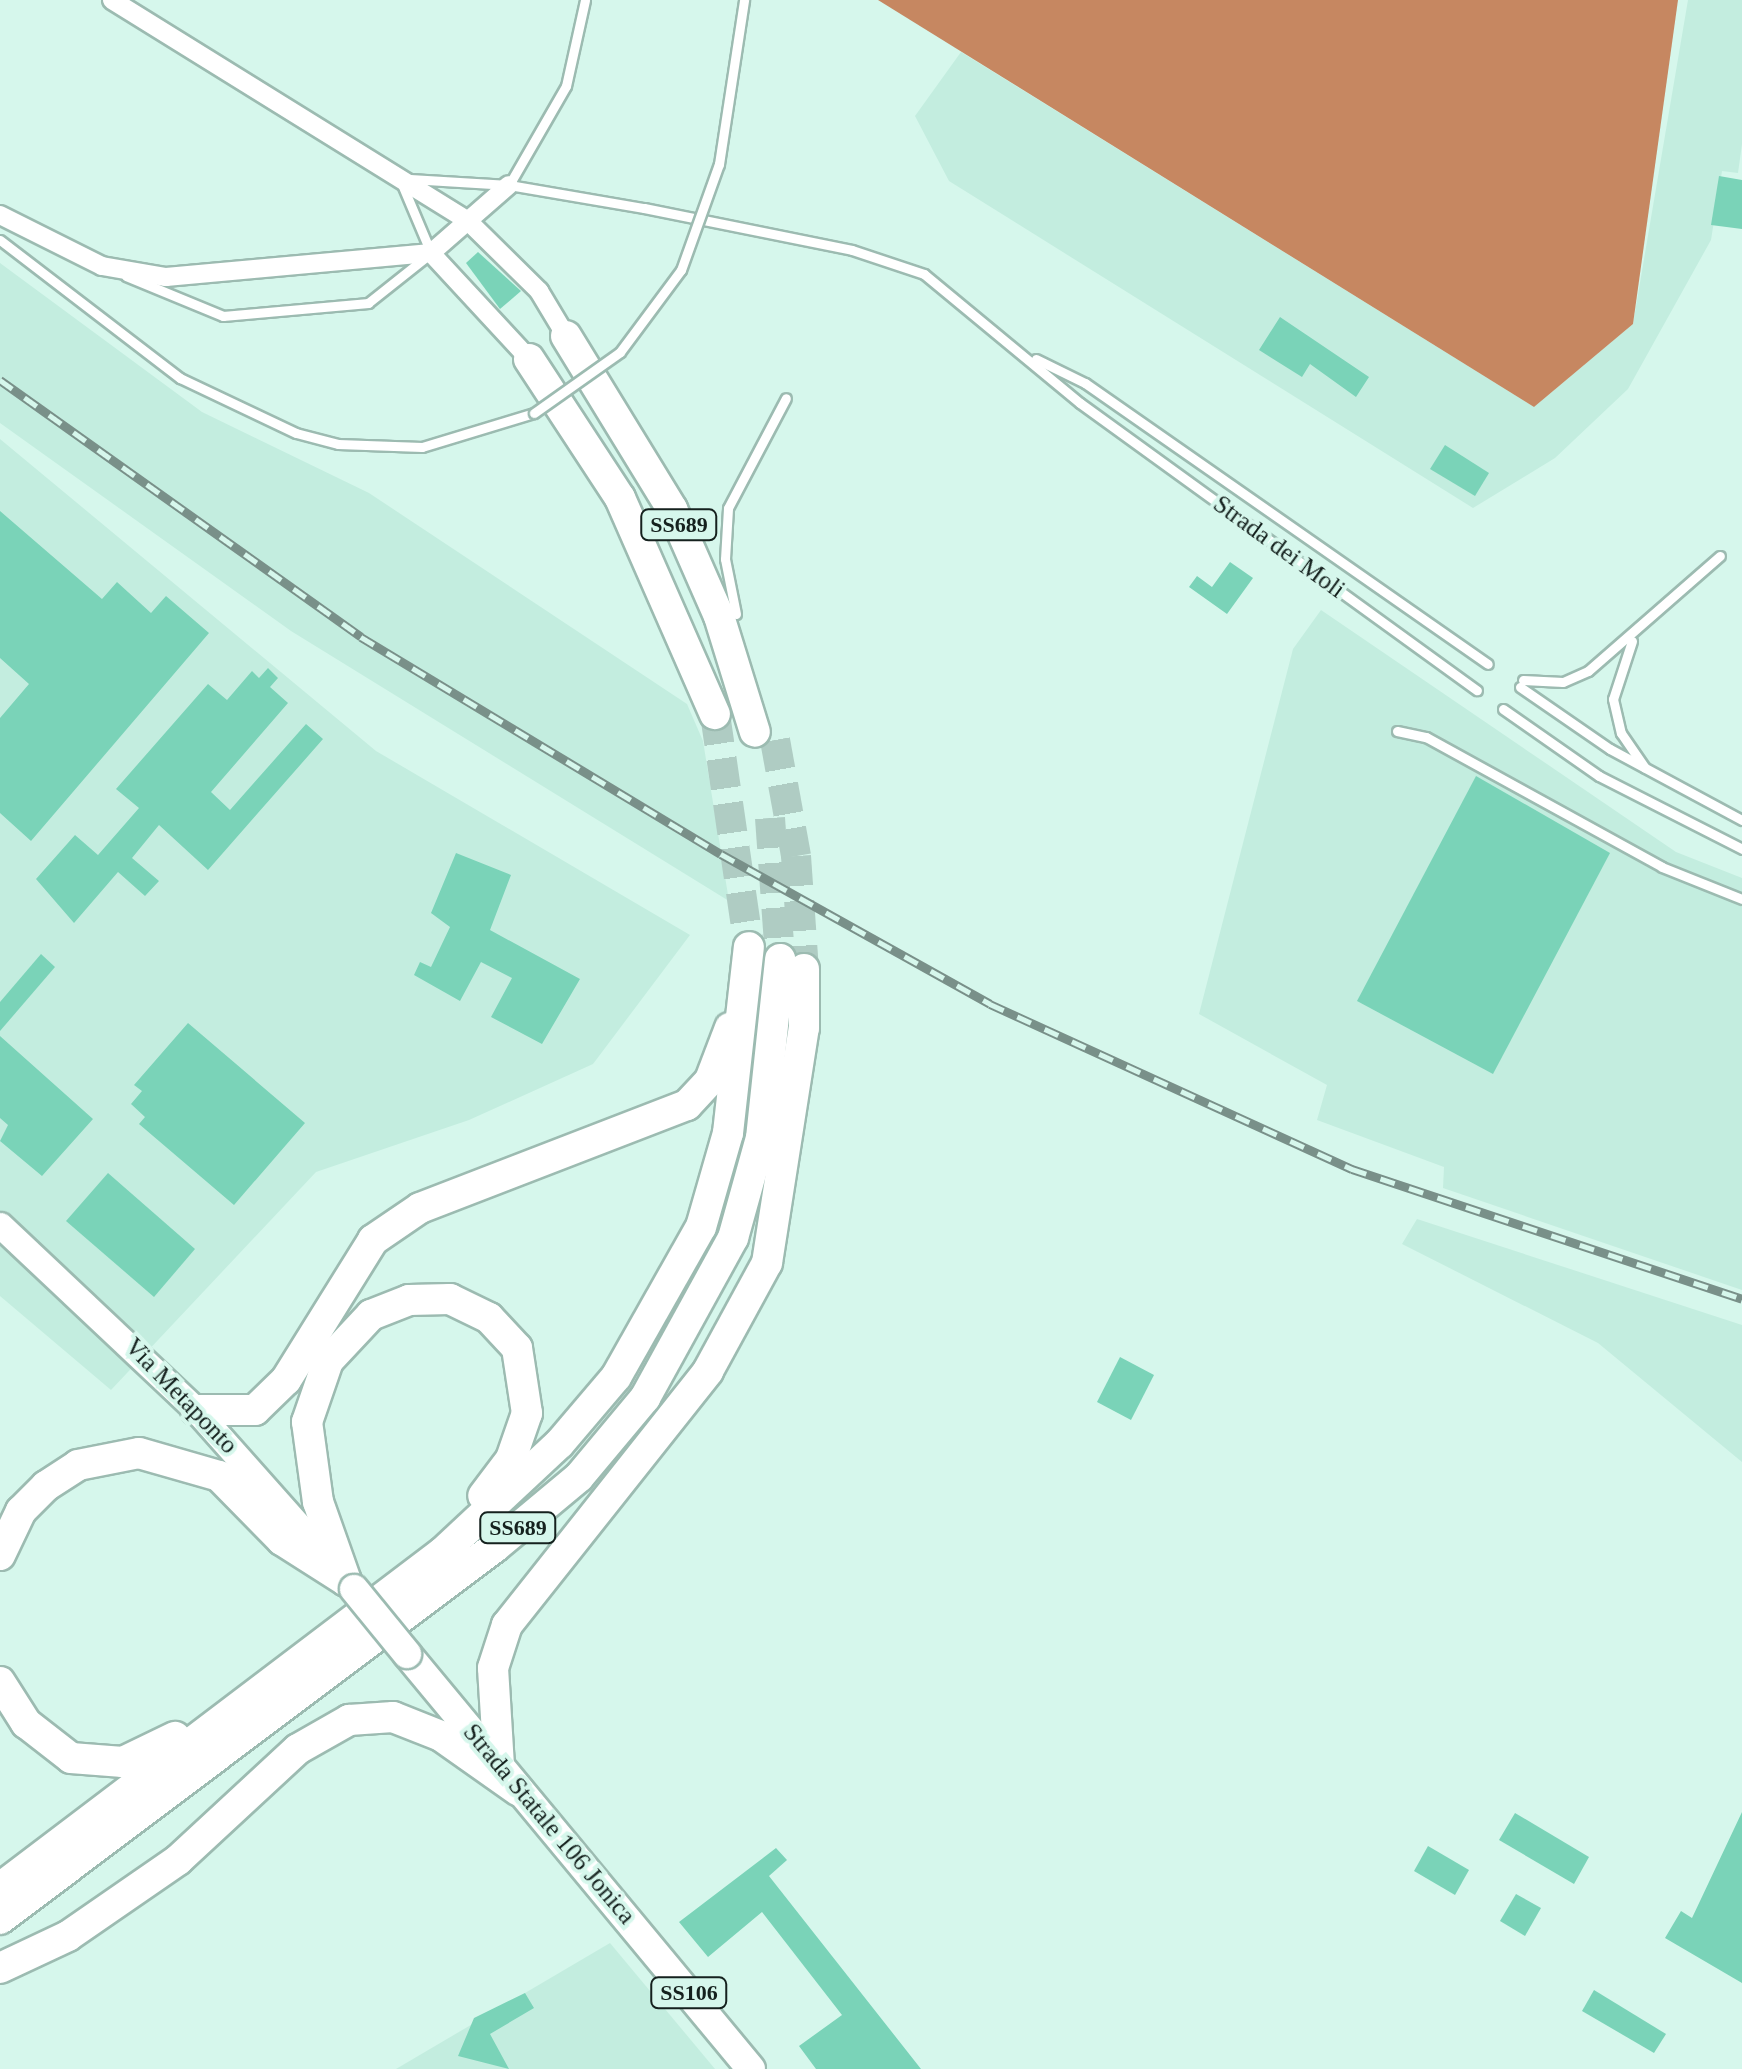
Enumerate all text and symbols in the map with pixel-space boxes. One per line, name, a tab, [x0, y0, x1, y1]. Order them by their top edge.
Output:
street label: Strada dei Moli	[1207, 489, 1351, 605]
road number: SS689	[639, 508, 719, 542]
street label: Via Metaponto	[118, 1332, 244, 1460]
road number: SS689	[478, 1511, 558, 1545]
street label: Strada Statale 106 Jonica	[457, 1718, 641, 1930]
road number: SS106	[649, 1976, 729, 2010]

